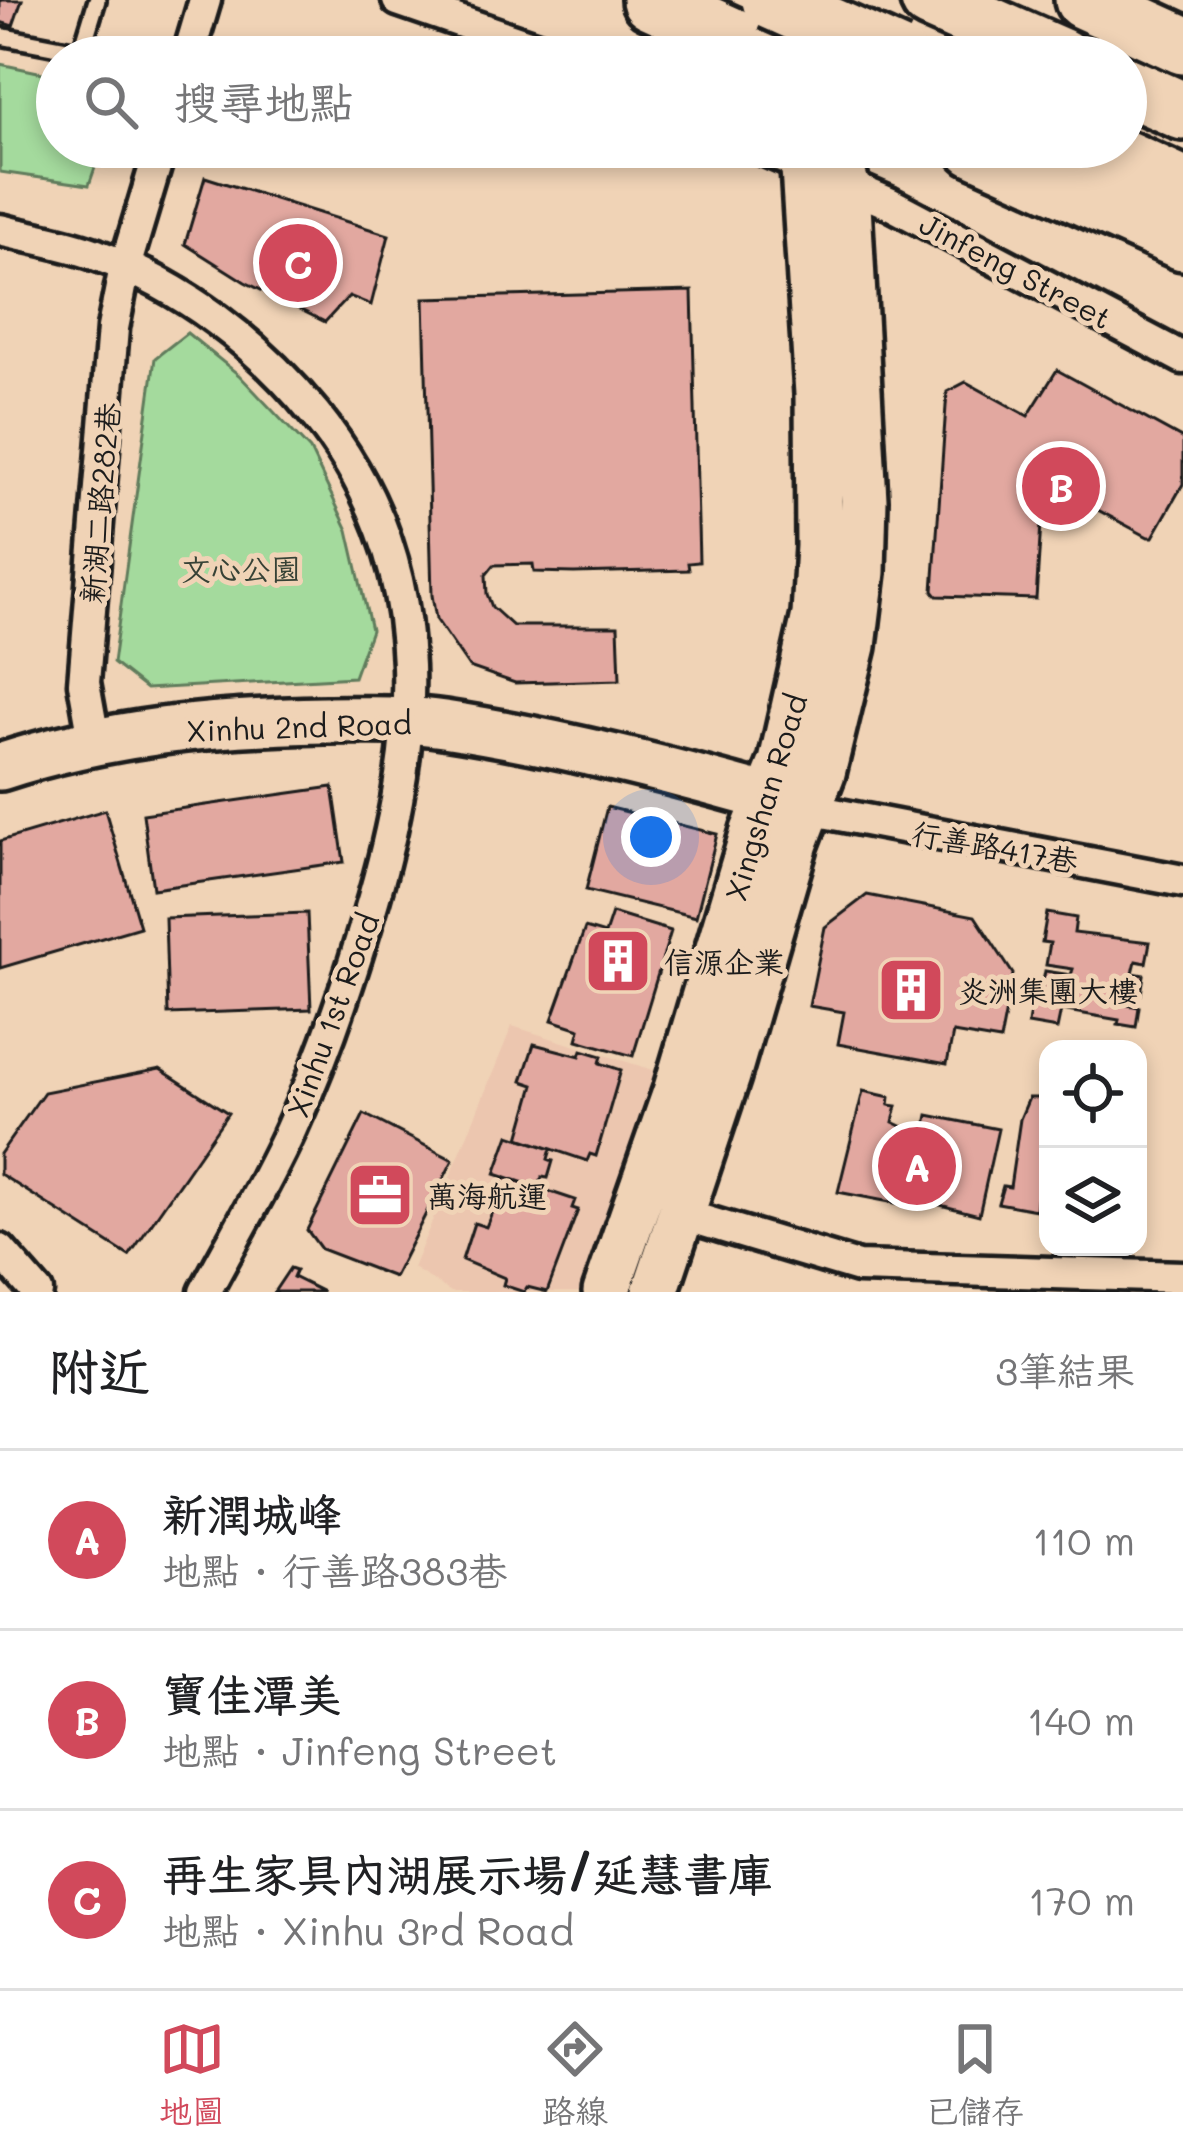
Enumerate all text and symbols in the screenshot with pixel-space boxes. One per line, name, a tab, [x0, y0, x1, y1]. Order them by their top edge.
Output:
search box	[36, 36, 1147, 168]
icon: search	[78, 69, 144, 135]
text: 搜尋地點	[174, 72, 354, 130]
street label: Jinfeng Street	[913, 203, 1119, 337]
pin: C	[259, 218, 337, 308]
street label: 新湖二路282巷	[70, 401, 128, 605]
pin: B	[1022, 441, 1100, 531]
park label: 文心公園	[181, 548, 301, 588]
street label: Xingshan Road	[715, 689, 815, 905]
street label: Xinhu 2nd Road	[186, 702, 412, 750]
your location	[621, 807, 681, 867]
street label: 行善路417巷	[909, 812, 1081, 880]
street label: Xinhu 1st Road	[277, 908, 387, 1122]
building icon: 信源企業	[583, 926, 653, 996]
place label: 信源企業	[664, 941, 784, 981]
building icon: 炎洲集團大樓	[876, 955, 946, 1025]
place label: 炎洲集團大樓	[958, 970, 1138, 1010]
map controls	[1039, 1040, 1147, 1256]
button: locate	[1039, 1040, 1147, 1148]
pin: A	[878, 1121, 956, 1211]
button: layers	[1039, 1148, 1147, 1256]
office icon: 萬海航運	[345, 1160, 415, 1230]
place label: 萬海航運	[427, 1175, 547, 1215]
text: 附近	[48, 1336, 150, 1403]
text: 3筆結果	[995, 1344, 1135, 1395]
text: 新潤城峰	[162, 1484, 342, 1542]
text: A	[73, 1514, 101, 1565]
text: 110 m	[1033, 1514, 1135, 1565]
text: 地點 · 行善路383巷	[162, 1544, 507, 1595]
text: 寶佳潭美	[162, 1664, 342, 1722]
text: B	[74, 1694, 100, 1745]
text: 140 m	[1027, 1694, 1135, 1745]
text: 地點 · Jinfeng Street	[162, 1724, 557, 1775]
text: 再生家具內湖展示場/延慧書庫	[162, 1844, 773, 1902]
text: C	[73, 1874, 101, 1925]
text: 170 m	[1028, 1874, 1135, 1925]
text: 地點 · Xinhu 3rd Road	[162, 1904, 574, 1955]
tab: 地圖	[159, 2016, 225, 2132]
tab: 路線	[542, 2016, 608, 2132]
tab: 已儲存	[925, 2016, 1024, 2132]

